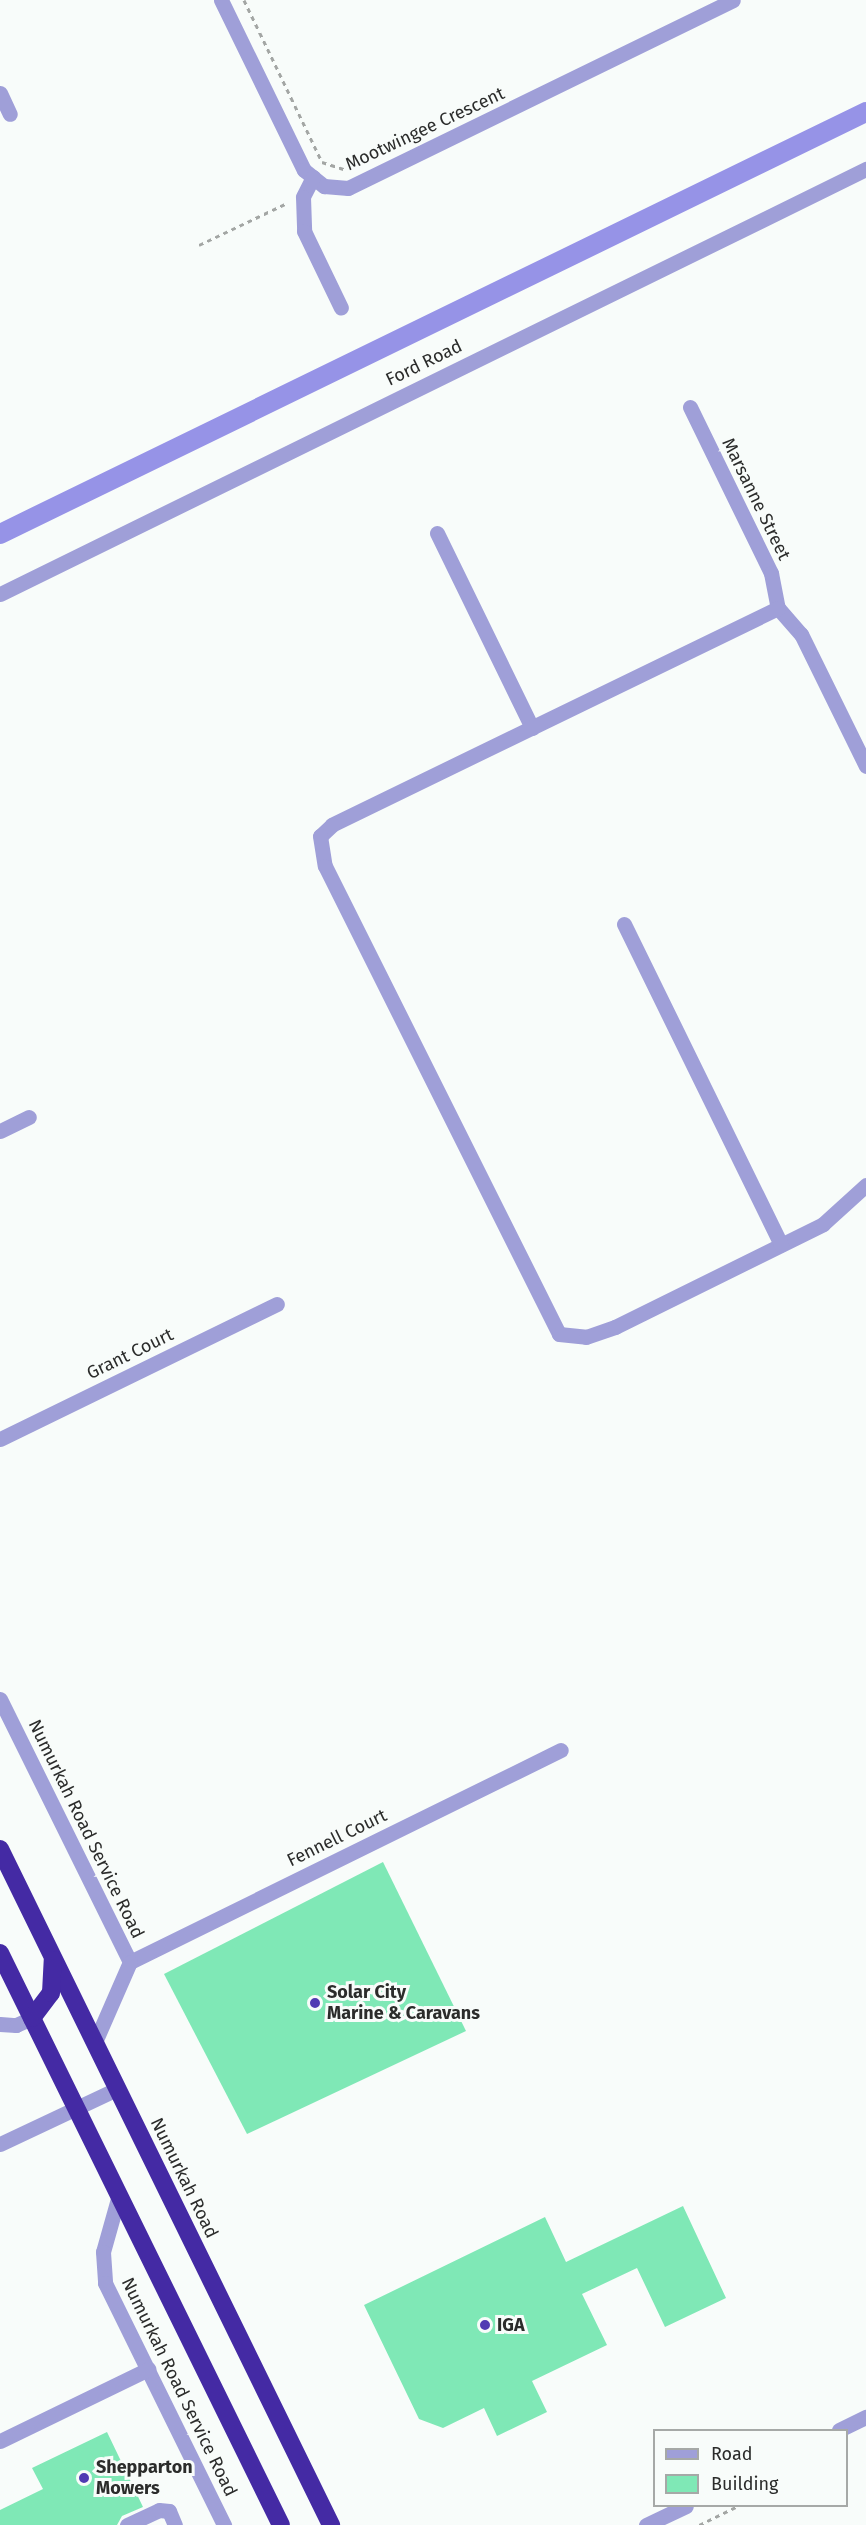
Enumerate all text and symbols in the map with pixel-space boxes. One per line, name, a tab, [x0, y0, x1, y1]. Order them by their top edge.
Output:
street label: Mootwingee Crescent	[342, 83, 508, 175]
street label: Ford Road	[382, 335, 466, 391]
street label: Marsanne Street	[717, 434, 795, 564]
street label: Grant Court	[83, 1324, 177, 1384]
street label: Numurkah Road Service Road	[24, 1716, 148, 1942]
street label: Fennell Court	[284, 1805, 390, 1871]
place label: Solar City Marine & Caravans	[327, 1982, 480, 2024]
marker: Solar City Marine & Caravans	[308, 1996, 322, 2010]
street label: Numurkah Road	[146, 2114, 222, 2242]
street label: Numurkah Road Service Road	[117, 2274, 241, 2500]
place label: IGA	[497, 2314, 525, 2336]
marker: IGA	[478, 2318, 492, 2332]
legend	[653, 2429, 848, 2507]
text: Road	[711, 2443, 753, 2465]
place label: Shepparton Mowers	[96, 2457, 193, 2500]
marker: Shepparton Mowers	[77, 2471, 91, 2485]
text: Building	[711, 2473, 778, 2495]

